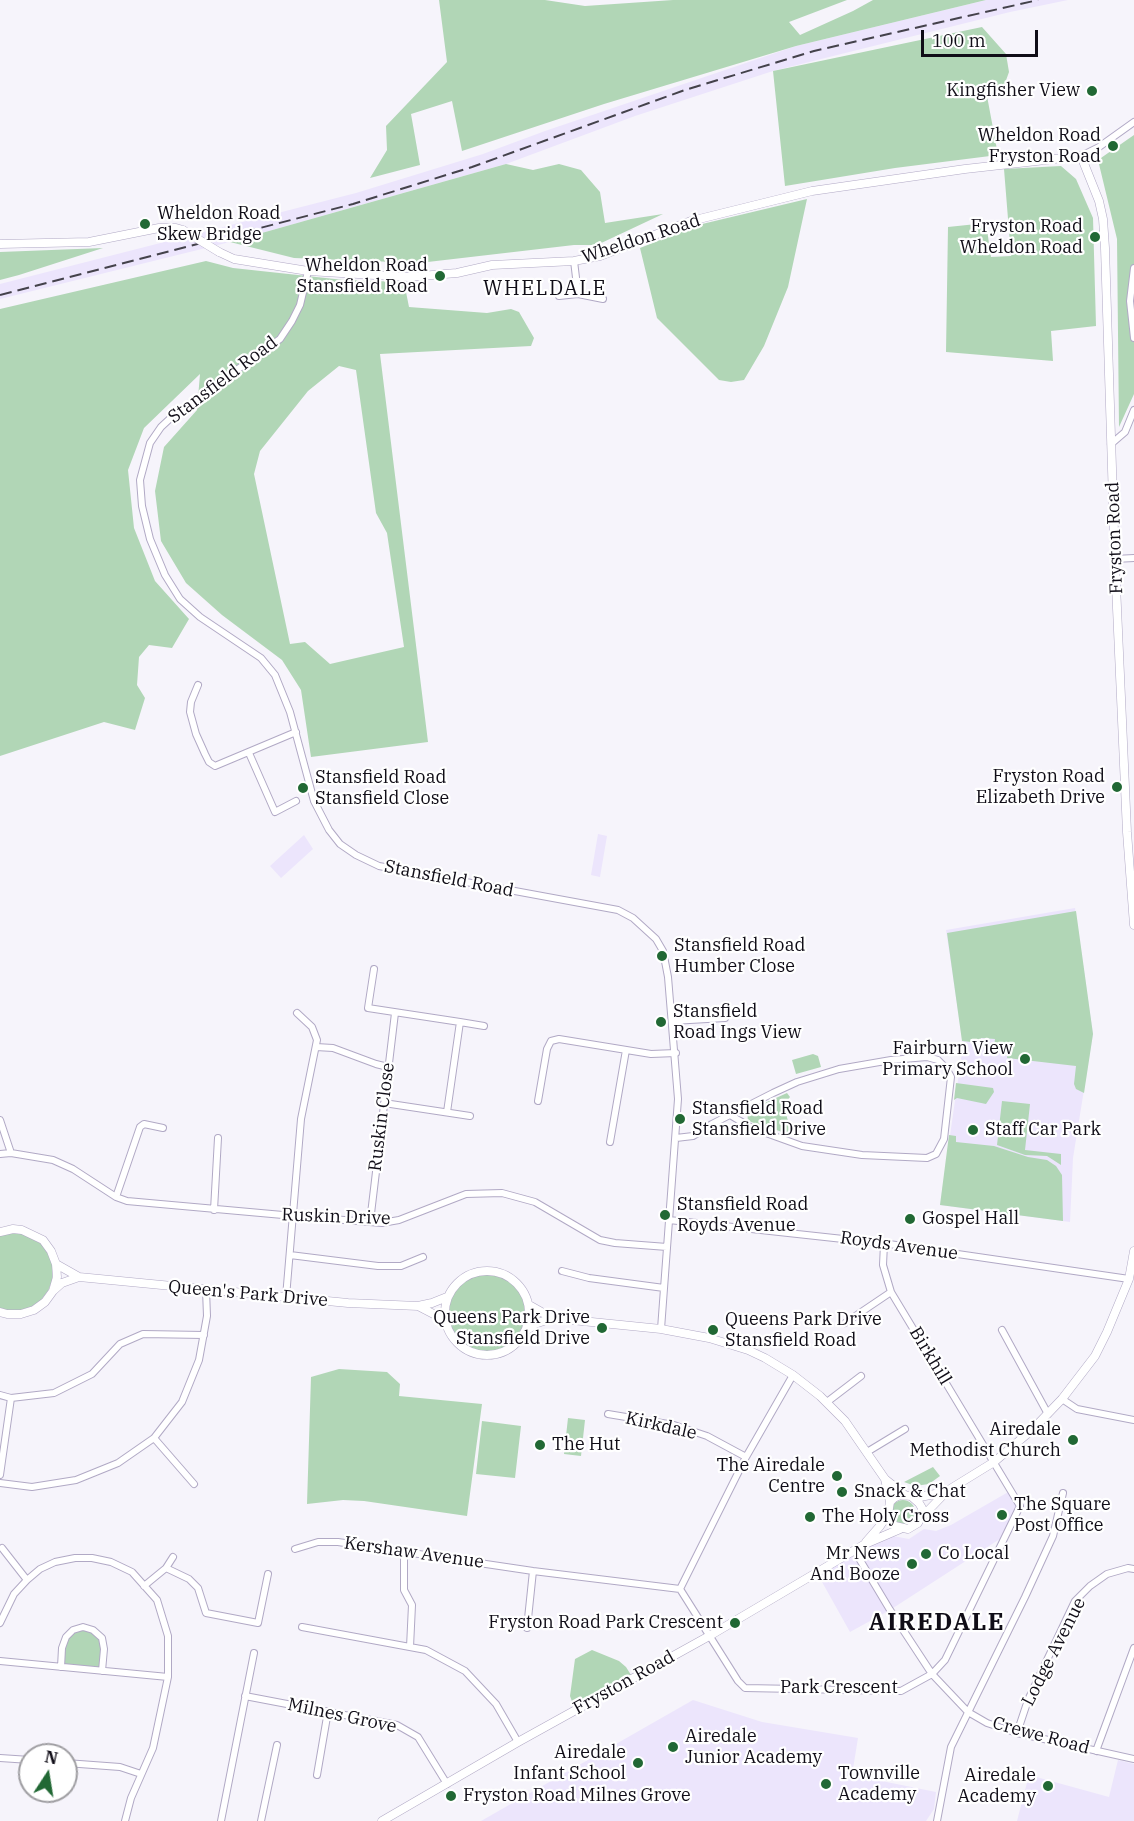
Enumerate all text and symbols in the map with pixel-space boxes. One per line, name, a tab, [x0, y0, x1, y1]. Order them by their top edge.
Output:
scale bar	[924, 18, 1041, 56]
text: 100 m	[932, 29, 986, 52]
place label: Kingfisher View	[946, 80, 1080, 102]
marker: Kingfisher View	[1085, 84, 1099, 98]
place label: Wheldon Road Fryston Road	[978, 125, 1101, 168]
marker: Wheldon Road Fryston Road	[1106, 139, 1120, 153]
place label: Wheldon Road Skew Bridge	[157, 203, 280, 246]
street label: Wheldon Road	[579, 210, 703, 268]
place label: Fryston Road Wheldon Road	[960, 216, 1083, 258]
marker: Wheldon Road Skew Bridge	[138, 217, 152, 231]
marker: Fryston Road Wheldon Road	[1088, 230, 1102, 244]
place label: Wheldon Road Stansfield Road	[297, 255, 428, 298]
marker: Wheldon Road Stansfield Road	[433, 269, 447, 283]
district label: WHELDALE	[483, 277, 607, 301]
street label: Stansfield Road	[164, 332, 282, 428]
street label: Fryston Road	[1102, 481, 1128, 595]
place label: Fryston Road Elizabeth Drive	[976, 766, 1105, 808]
place label: Stansfield Road Stansfield Close	[315, 767, 449, 810]
marker: Fryston Road Elizabeth Drive	[1110, 780, 1124, 794]
marker: Stansfield Road Stansfield Close	[296, 781, 310, 795]
street label: Stansfield Road	[382, 856, 516, 902]
place label: Stansfield Road Humber Close	[674, 935, 805, 978]
marker: Stansfield Road Humber Close	[655, 949, 669, 963]
place label: Stansfield Road Ings View	[673, 1001, 801, 1044]
marker: Stansfield Road Ings View	[654, 1015, 668, 1029]
place label: Fairburn View Primary School	[882, 1038, 1013, 1080]
marker: Fairburn View Primary School	[1018, 1052, 1032, 1066]
street label: Ruskin Close	[365, 1061, 399, 1173]
place label: Stansfield Road Stansfield Drive	[692, 1098, 826, 1140]
marker: Stansfield Road Stansfield Drive	[673, 1112, 687, 1126]
place label: Staff Car Park	[985, 1119, 1101, 1141]
marker: Staff Car Park	[966, 1123, 980, 1137]
place label: Stansfield Road Royds Avenue	[677, 1194, 808, 1236]
street label: Ruskin Drive	[281, 1204, 391, 1230]
marker: Stansfield Road Royds Avenue	[658, 1208, 672, 1222]
place label: Gospel Hall	[922, 1208, 1019, 1230]
marker: Gospel Hall	[903, 1212, 917, 1226]
street label: Royds Avenue	[839, 1227, 959, 1265]
street label: Queen's Park Drive	[167, 1276, 329, 1312]
place label: Queens Park Drive Stansfield Drive	[433, 1307, 590, 1350]
place label: Queens Park Drive Stansfield Road	[725, 1309, 882, 1352]
marker: Queens Park Drive Stansfield Drive	[595, 1321, 609, 1335]
marker: Queens Park Drive Stansfield Road	[706, 1323, 720, 1337]
street label: Birkhill	[904, 1323, 956, 1389]
street label: Kirkdale	[623, 1407, 699, 1445]
place label: Airedale Methodist Church	[909, 1419, 1061, 1462]
marker: Airedale Methodist Church	[1066, 1433, 1080, 1447]
place label: The Hut	[552, 1434, 620, 1456]
marker: The Hut	[533, 1438, 547, 1452]
place label: The Airedale Centre	[717, 1455, 825, 1498]
marker: The Airedale Centre	[830, 1469, 844, 1483]
place label: Snack & Chat	[854, 1481, 966, 1503]
marker: Snack & Chat	[835, 1485, 849, 1499]
place label: The Square Post Office	[1014, 1494, 1111, 1537]
place label: The Holy Cross	[822, 1506, 949, 1528]
marker: The Square Post Office	[995, 1508, 1009, 1522]
marker: The Holy Cross	[803, 1510, 817, 1524]
street label: Kershaw Avenue	[343, 1532, 485, 1574]
place label: Mr News And Booze	[810, 1543, 900, 1586]
place label: Co Local	[938, 1543, 1009, 1565]
marker: Co Local	[919, 1547, 933, 1561]
marker: Mr News And Booze	[905, 1557, 919, 1571]
street label: Lodge Avenue	[1017, 1594, 1091, 1710]
district label: AIREDALE	[869, 1609, 1005, 1637]
place label: Fryston Road Park Crescent	[488, 1612, 723, 1634]
marker: Fryston Road Park Crescent	[728, 1616, 742, 1630]
street label: Fryston Road	[570, 1646, 678, 1720]
street label: Park Crescent	[780, 1677, 898, 1699]
street label: Milnes Grove	[286, 1694, 398, 1738]
street label: Crewe Road	[990, 1713, 1092, 1759]
place label: Airedale Junior Academy	[685, 1726, 822, 1768]
marker: Airedale Junior Academy	[666, 1740, 680, 1754]
place label: Airedale Infant School	[513, 1742, 626, 1784]
north arrow	[18, 1743, 78, 1803]
text: N	[43, 1746, 60, 1768]
marker: Airedale Infant School	[631, 1756, 645, 1770]
place label: Townville Academy	[838, 1763, 920, 1806]
place label: Airedale Academy	[958, 1765, 1036, 1808]
marker: Townville Academy	[819, 1777, 833, 1791]
marker: Airedale Academy	[1041, 1779, 1055, 1793]
place label: Fryston Road Milnes Grove	[463, 1785, 691, 1807]
marker: Fryston Road Milnes Grove	[444, 1789, 458, 1803]

